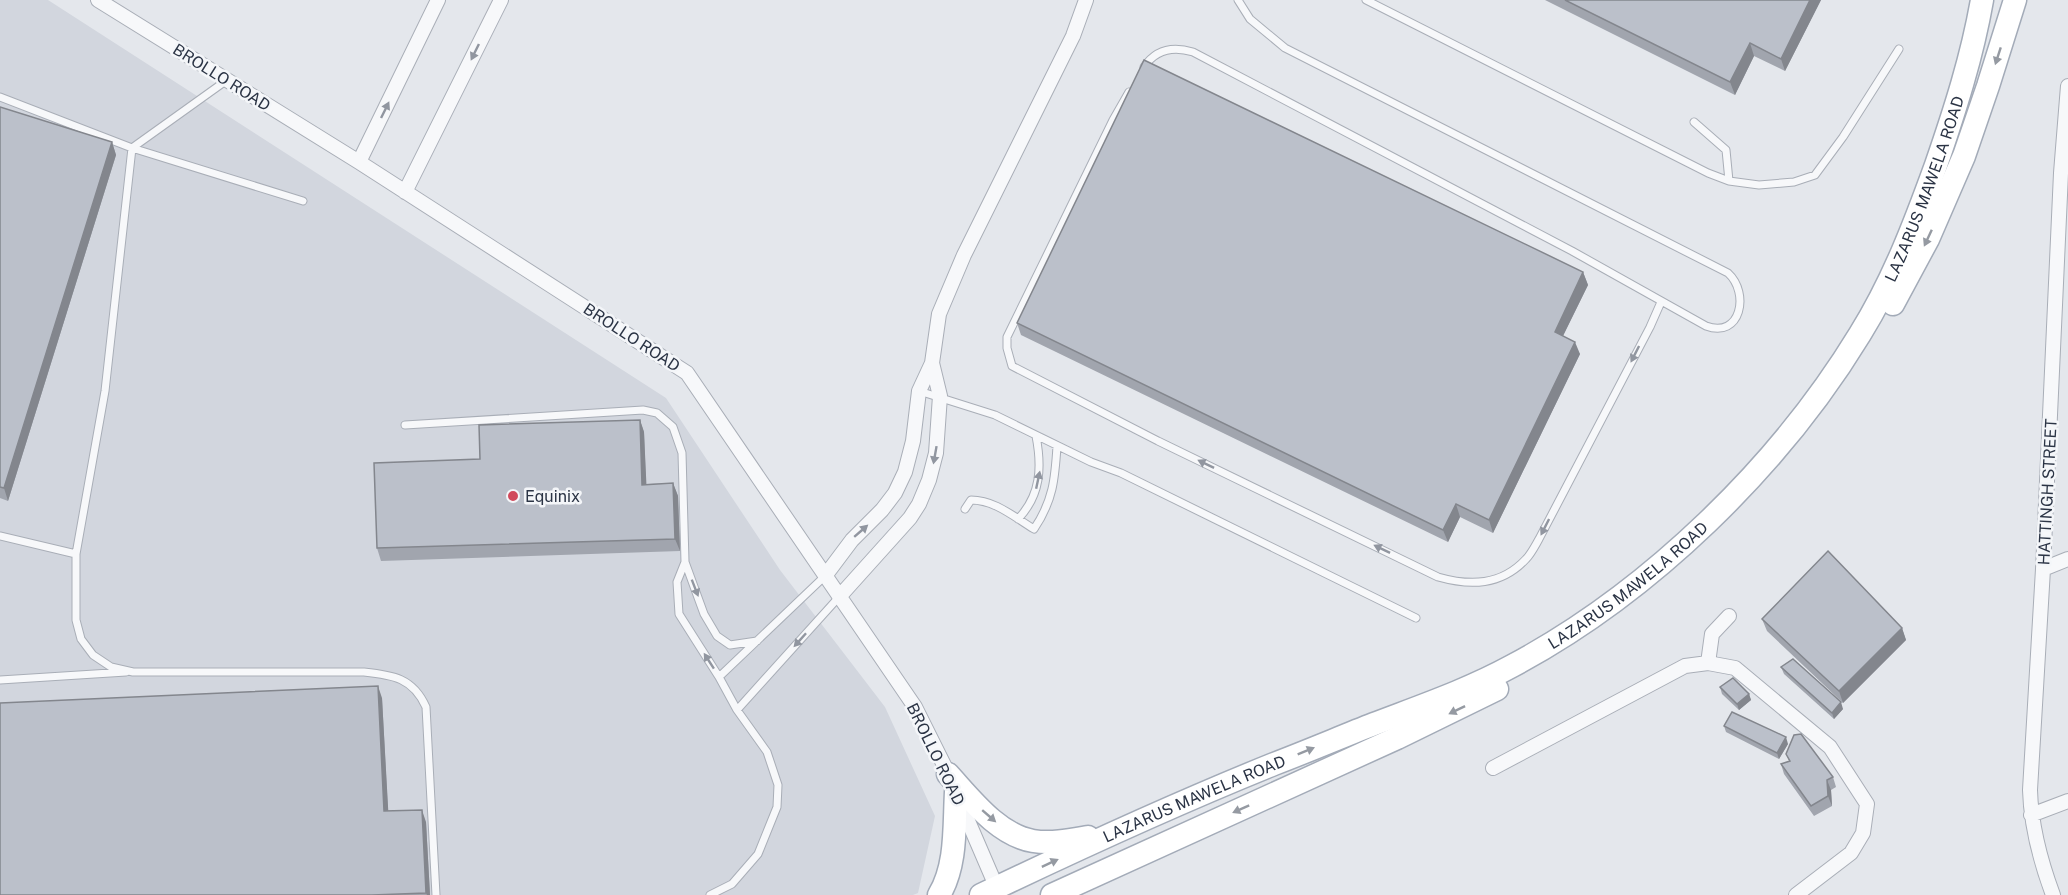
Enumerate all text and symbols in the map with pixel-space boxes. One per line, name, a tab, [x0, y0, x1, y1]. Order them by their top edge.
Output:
street label: BROLLO ROAD	[169, 40, 274, 115]
one-way arrow	[470, 44, 480, 61]
one-way arrow	[1993, 47, 2002, 65]
street label: LAZARUS MAWELA ROAD	[1881, 94, 1968, 285]
one-way arrow	[380, 101, 389, 118]
one-way arrow	[1924, 229, 1933, 246]
street label: BROLLO ROAD	[580, 299, 684, 376]
one-way arrow	[1630, 346, 1640, 363]
street label: HATTINGH STREET	[2034, 418, 2061, 566]
one-way arrow	[930, 445, 939, 464]
one-way arrow	[1198, 459, 1215, 469]
one-way arrow	[1034, 470, 1043, 489]
place label: Equinix	[525, 487, 580, 506]
marker: Equinix	[506, 489, 520, 503]
street label: LAZARUS MAWELA ROAD	[1545, 518, 1712, 653]
one-way arrow	[1540, 519, 1550, 536]
one-way arrow	[853, 525, 868, 538]
one-way arrow	[1373, 545, 1390, 554]
one-way arrow	[690, 579, 700, 597]
one-way arrow	[794, 632, 807, 647]
one-way arrow	[703, 654, 715, 670]
street label: BROLLO ROAD	[903, 700, 968, 808]
one-way arrow	[1448, 705, 1465, 714]
one-way arrow	[1297, 746, 1315, 756]
street label: LAZARUS MAWELA ROAD	[1100, 751, 1288, 847]
one-way arrow	[1232, 804, 1250, 814]
one-way arrow	[981, 809, 996, 823]
one-way arrow	[1041, 858, 1059, 868]

